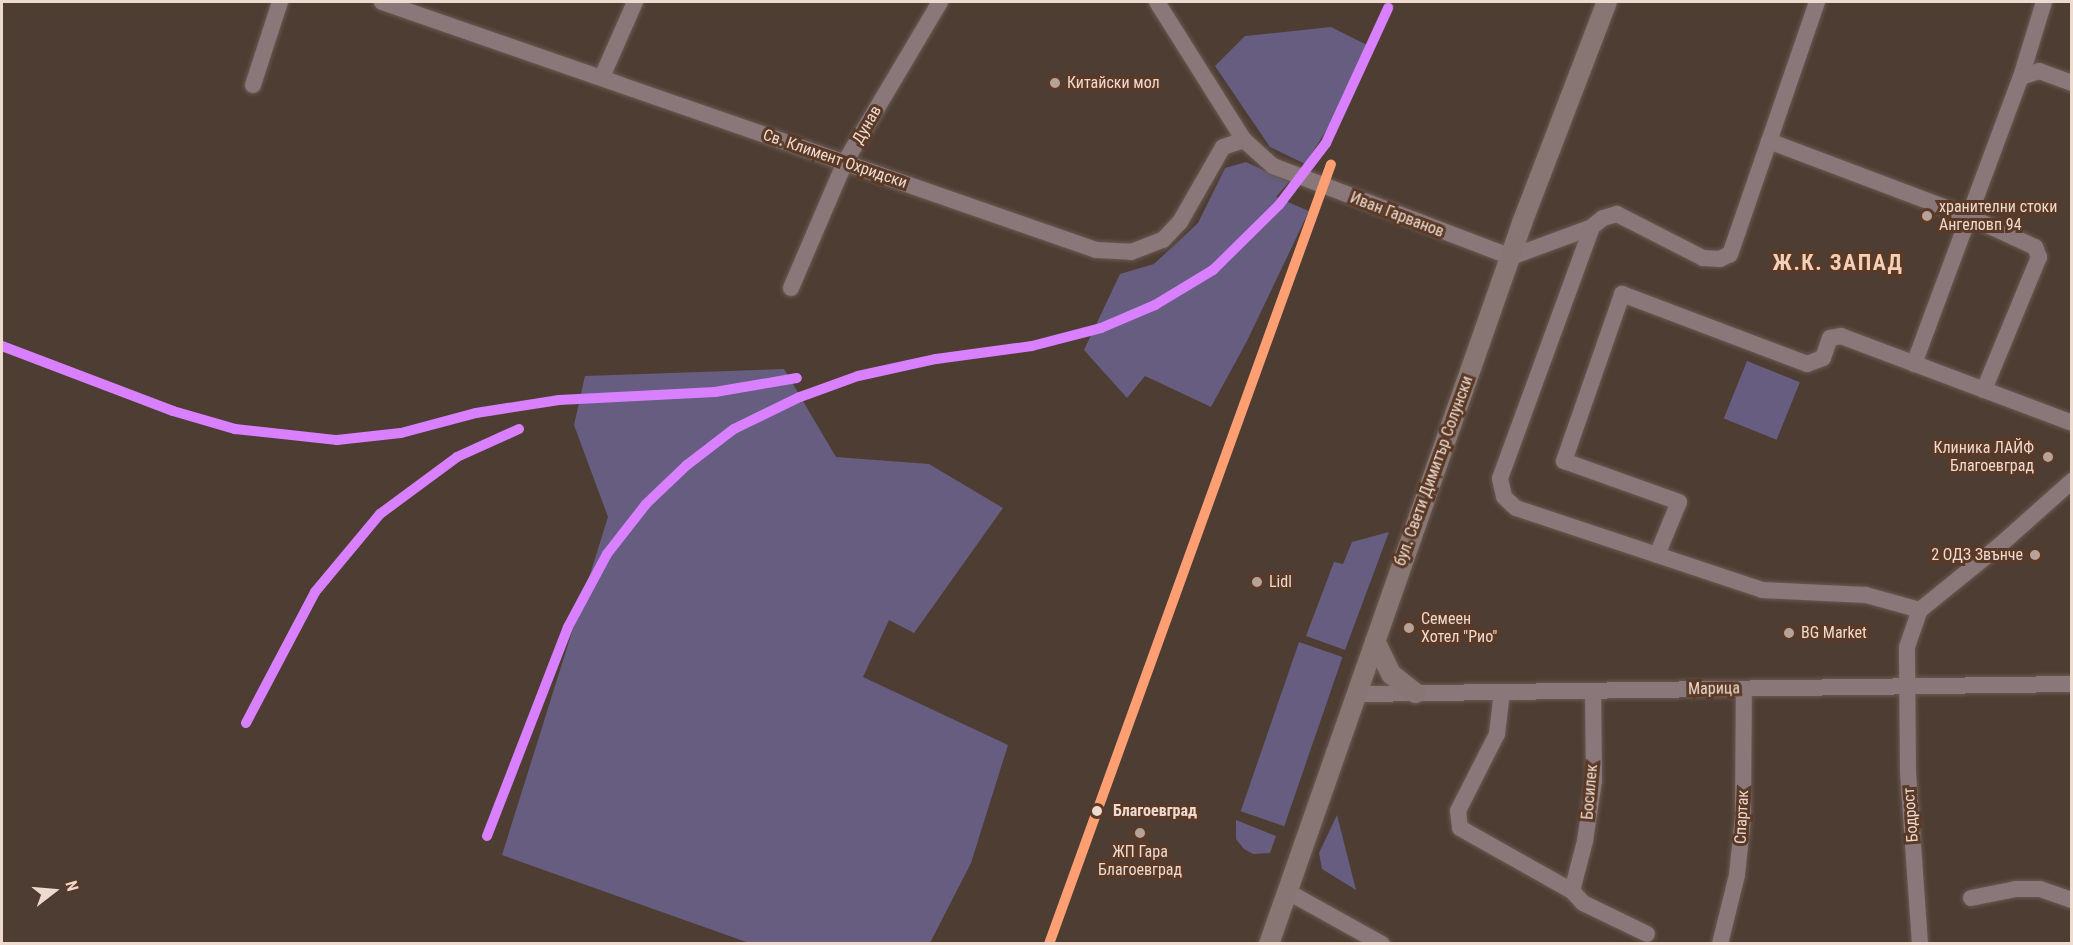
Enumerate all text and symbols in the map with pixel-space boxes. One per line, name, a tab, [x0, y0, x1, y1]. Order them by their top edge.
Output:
place label: Китайски мол	[1067, 73, 1160, 93]
marker: Китайски мол	[1048, 76, 1062, 90]
street label: Дунав	[848, 102, 886, 148]
street label: Св. Климент Охридски	[760, 125, 910, 193]
street label: Иван Гарванов	[1347, 188, 1447, 242]
place label: хранителни стоки Ангеловп 94	[1939, 197, 2057, 235]
marker: хранителни стоки Ангеловп 94	[1920, 209, 1934, 223]
district label: Ж.К. ЗАПАД	[1773, 250, 1903, 276]
street label: бул. Свети Димитър Солунски	[1391, 373, 1477, 569]
place label: Клиника ЛАЙФ Благоевград	[1933, 438, 2034, 476]
marker: Клиника ЛАЙФ Благоевград	[2039, 448, 2057, 466]
place label: 2 ОДЗ Звънче	[1931, 545, 2023, 565]
marker: 2 ОДЗ Звънче	[2028, 548, 2042, 562]
place label: Lidl	[1269, 572, 1292, 592]
marker: Lidl	[1250, 575, 1264, 589]
place label: Семеен Хотел "Рио"	[1421, 609, 1497, 647]
marker: Семеен Хотел "Рио"	[1402, 621, 1416, 635]
place label: BG Market	[1801, 623, 1867, 643]
marker: BG Market	[1782, 626, 1796, 640]
street label: Марица	[1688, 679, 1740, 699]
street label: Босилек	[1578, 763, 1602, 821]
street label: Бодрост	[1900, 787, 1922, 843]
street label: Спартак	[1731, 789, 1753, 845]
marker: Благоевград	[1086, 800, 1108, 822]
place label: Благоевград	[1113, 801, 1197, 821]
marker: ЖП Гара Благоевград	[1133, 826, 1147, 840]
place label: ЖП Гара Благоевград	[1098, 842, 1182, 880]
north arrow	[24, 861, 84, 921]
text: N	[61, 879, 82, 893]

